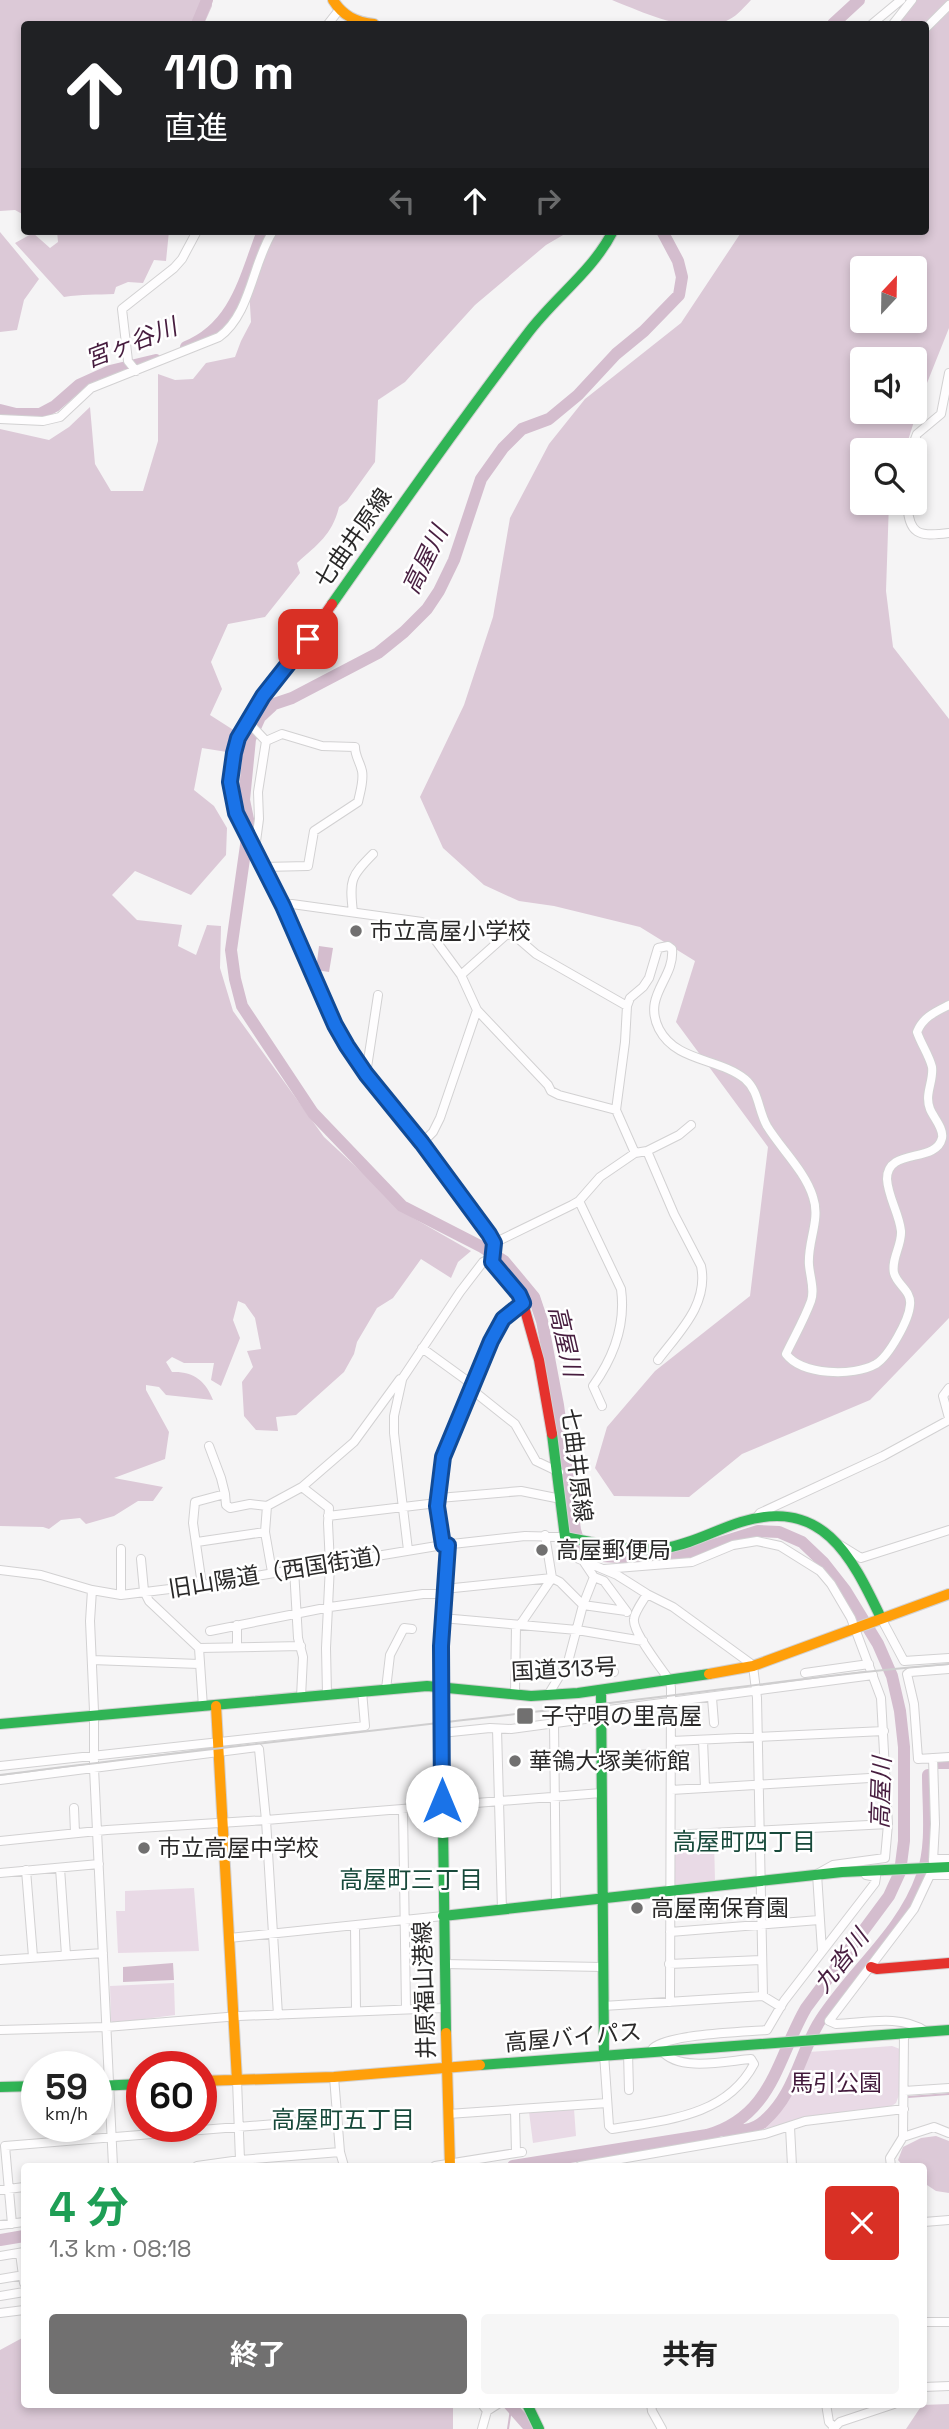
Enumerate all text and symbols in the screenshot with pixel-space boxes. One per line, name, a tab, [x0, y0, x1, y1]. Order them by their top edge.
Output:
text: 110 m	[164, 41, 294, 103]
icon: ahead	[49, 49, 140, 140]
text: 直進	[164, 108, 228, 148]
icon: left	[383, 182, 421, 220]
icon: ahead	[456, 182, 494, 220]
icon: right	[529, 182, 567, 220]
north arrow	[850, 256, 928, 332]
map controls	[850, 256, 927, 515]
water label: 宮ヶ谷川	[80, 310, 184, 374]
button: sound	[850, 347, 927, 424]
button: search	[850, 438, 927, 515]
street label: 七曲井原線	[308, 482, 398, 594]
water label: 高屋川	[395, 518, 456, 599]
pin	[278, 609, 338, 669]
icon: arrive	[289, 620, 327, 658]
place label: 市立高屋小学校	[370, 916, 531, 946]
marker: 市立高屋小学校	[348, 923, 364, 939]
water label: 高屋川	[542, 1302, 589, 1382]
street label: 七曲井原線	[555, 1406, 599, 1524]
place label: 高屋郵便局	[556, 1535, 671, 1565]
street label: 旧山陽道（西国街道）	[166, 1538, 398, 1604]
marker: 高屋郵便局	[534, 1542, 550, 1558]
street label: 国道313号	[510, 1651, 618, 1687]
place label: 子守唄の里高屋	[541, 1701, 702, 1731]
marker: 子守唄の里高屋	[515, 1706, 535, 1726]
place label: 華鴒大塚美術館	[529, 1746, 690, 1776]
marker: 華鴒大塚美術館	[507, 1753, 523, 1769]
water label: 高屋川	[864, 1753, 897, 1830]
position arrow	[405, 1764, 479, 1838]
district label: 高屋町四丁目	[672, 1826, 816, 1857]
place label: 市立高屋中学校	[158, 1833, 319, 1863]
marker: 市立高屋中学校	[136, 1840, 152, 1856]
district label: 高屋町三丁目	[339, 1864, 483, 1895]
place label: 高屋南保育園	[651, 1893, 789, 1923]
marker: 高屋南保育園	[629, 1900, 645, 1916]
water label: 九沓川	[806, 1920, 877, 1999]
street label: 井原福山港線	[407, 1921, 441, 2059]
street label: 高屋バイパス	[503, 2016, 643, 2058]
speed limit sign: 60	[126, 2051, 217, 2142]
text: 59	[45, 2065, 88, 2109]
park label: 馬引公園	[790, 2068, 882, 2098]
text: km/h	[45, 2102, 88, 2125]
district label: 高屋町五丁目	[271, 2104, 415, 2135]
text: 4 分	[49, 2181, 128, 2234]
button: close	[825, 2186, 899, 2260]
text: 1.3 km · 08:18	[49, 2234, 191, 2264]
button: 終了	[49, 2314, 467, 2394]
button: 共有	[481, 2314, 899, 2394]

